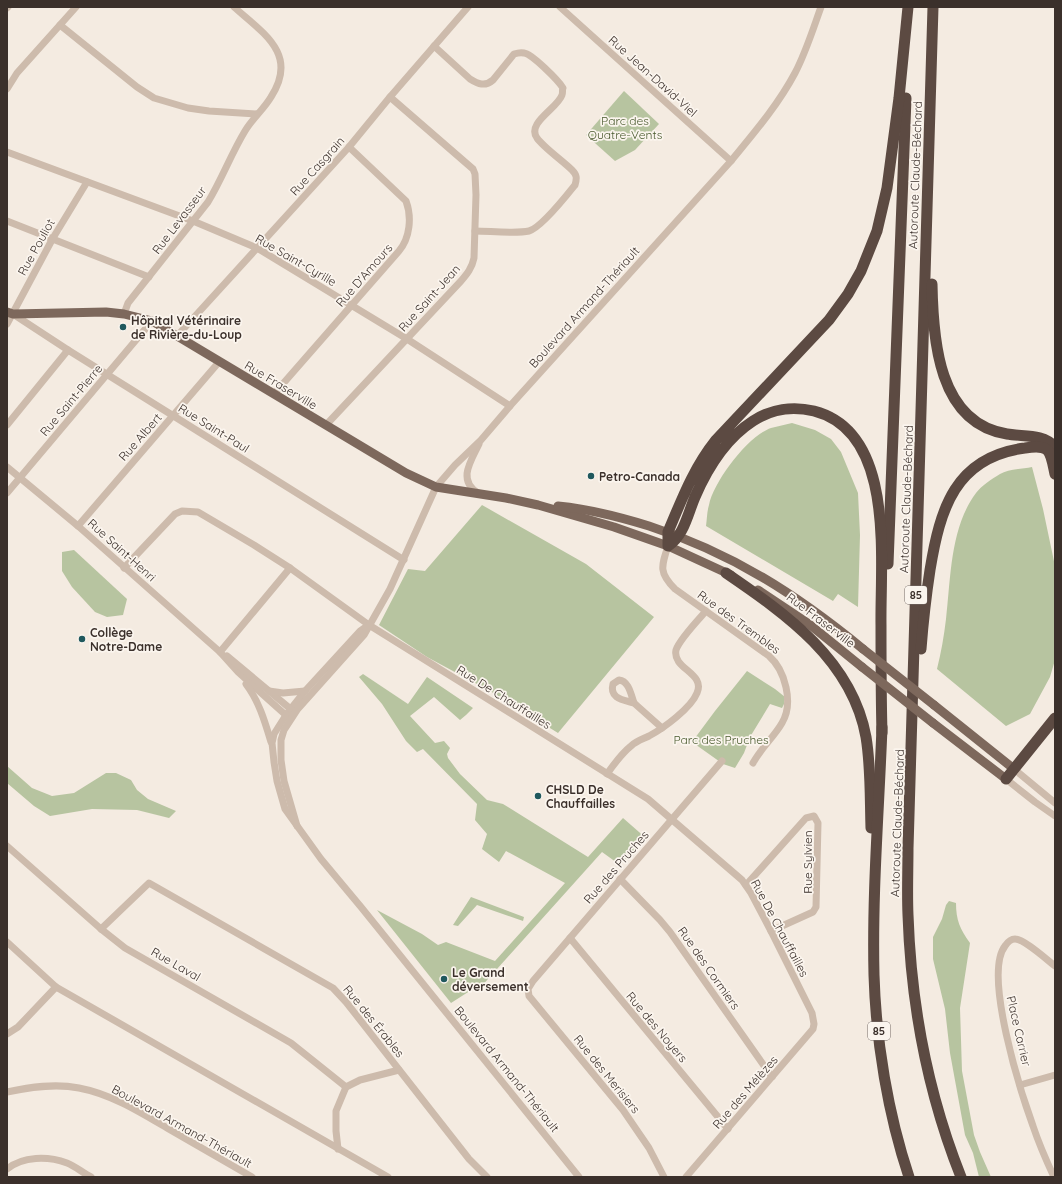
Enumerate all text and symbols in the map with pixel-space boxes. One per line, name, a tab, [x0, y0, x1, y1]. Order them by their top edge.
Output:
street label: Rue Jean-David-Viel	[606, 32, 700, 120]
street label: Autoroute Claude-Béchard	[905, 101, 925, 249]
park label: Parc des Quatre-Vents	[588, 113, 663, 142]
street label: Rue Casgrain	[287, 133, 347, 199]
street label: Rue Levasseur	[149, 183, 210, 257]
street label: Rue Pouliot	[14, 216, 58, 278]
street label: Rue Saint-Cyrille	[253, 231, 339, 289]
street label: Rue D'Amours	[332, 240, 396, 310]
street label: Boulevard Armand-Thériault	[526, 243, 642, 371]
street label: Rue Saint-Jean	[395, 261, 463, 335]
place label: Hôpital Vétérinaire de Rivière-du-Loup	[131, 313, 242, 342]
marker: Hôpital Vétérinaire de Rivière-du-Loup	[118, 322, 128, 332]
street label: Rue Fraserville	[242, 357, 320, 413]
street label: Rue Saint-Pierre	[37, 361, 106, 439]
street label: Rue Saint-Paul	[176, 400, 252, 456]
street label: Rue Albert	[115, 410, 165, 464]
street label: Autoroute Claude-Béchard	[896, 425, 916, 573]
place label: Petro-Canada	[599, 469, 680, 484]
marker: Petro-Canada	[586, 471, 596, 481]
street label: Rue Saint-Henri	[85, 515, 159, 585]
road number: 85	[905, 586, 927, 604]
street label: Rue des Trembles	[695, 587, 784, 657]
street label: Rue Fraserville	[784, 589, 858, 651]
place label: Collège Notre-Dame	[90, 625, 162, 654]
marker: Collège Notre-Dame	[77, 634, 87, 644]
street label: Rue De Chauffailles	[454, 662, 554, 732]
park label: Parc des Pruches	[673, 732, 769, 747]
street label: Autoroute Claude-Béchard	[887, 749, 907, 897]
place label: CHSLD De Chauffailles	[546, 782, 615, 811]
marker: CHSLD De Chauffailles	[533, 791, 543, 801]
street label: Rue des Pruches	[580, 827, 652, 907]
street label: Rue Sylvien	[800, 830, 815, 894]
street label: Rue De Chauffailles	[748, 877, 812, 980]
street label: Rue des Cormiers	[675, 924, 743, 1013]
street label: Rue Laval	[149, 944, 203, 984]
place label: Le Grand déversement	[452, 965, 529, 994]
marker: Le Grand déversement	[439, 974, 449, 984]
street label: Rue des Érables	[340, 982, 408, 1060]
street label: Rue des Noyers	[623, 989, 691, 1066]
street label: Place Carrier	[1004, 994, 1034, 1068]
street label: Boulevard Armand-Thériault	[451, 1003, 563, 1135]
road number: 85	[868, 1022, 890, 1040]
street label: Rue des Merisiers	[571, 1032, 644, 1117]
street label: Rue des Mélèzes	[709, 1052, 781, 1132]
street label: Boulevard Armand-Thériault	[109, 1081, 255, 1171]

